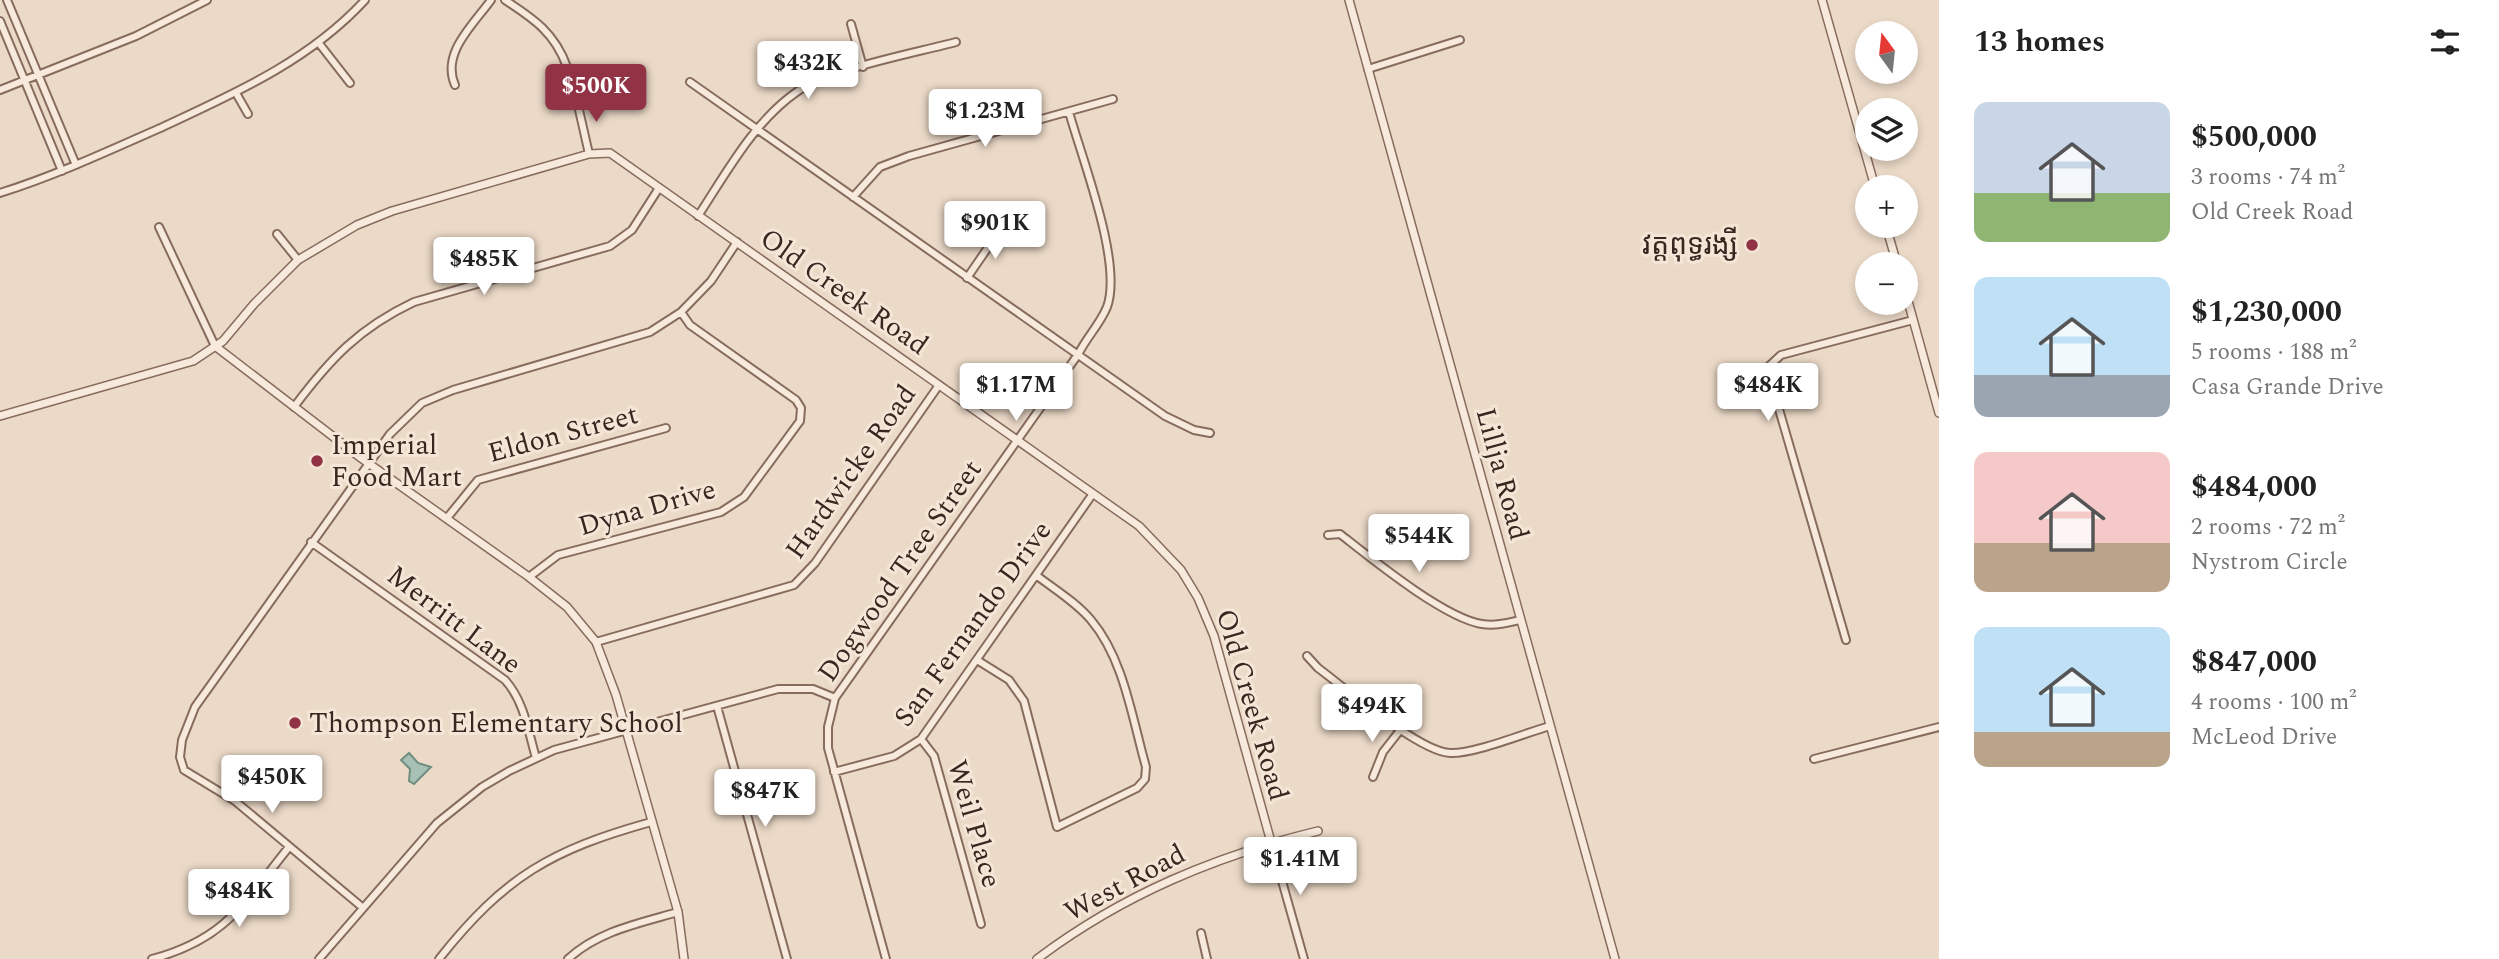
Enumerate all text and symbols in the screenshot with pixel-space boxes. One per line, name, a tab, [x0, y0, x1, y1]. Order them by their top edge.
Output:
text: 13 homes	[1974, 19, 2105, 65]
north arrow	[1855, 21, 1918, 84]
map controls	[1855, 21, 1918, 315]
icon: filters	[2426, 23, 2464, 61]
pin: $432K	[759, 42, 857, 101]
text: $432K	[773, 46, 843, 81]
pin: $500K	[547, 64, 645, 124]
text: $500K	[561, 69, 631, 104]
pin: $1.23M	[928, 90, 1042, 149]
text: $1.23M	[945, 94, 1025, 129]
button: layers	[1855, 98, 1918, 161]
text: $500,000	[2191, 114, 2317, 160]
icon: home	[2030, 130, 2114, 214]
text: 3 rooms · 74 m²	[2191, 160, 2345, 195]
button: +	[1855, 175, 1918, 238]
text: Old Creek Road	[2191, 195, 2353, 230]
pin: $901K	[946, 202, 1044, 261]
text: $901K	[960, 206, 1030, 241]
street label: Old Creek Road	[751, 218, 937, 366]
place label: វត្តពុទ្ធរង្សី	[1642, 224, 1738, 267]
marker: វត្តពុទ្ធរង្សី	[1744, 237, 1760, 253]
pin: $485K	[435, 238, 533, 297]
text: $485K	[449, 242, 519, 277]
button: −	[1855, 252, 1918, 315]
text: $1,230,000	[2191, 289, 2342, 335]
icon: home	[2030, 305, 2114, 389]
text: 5 rooms · 188 m²	[2191, 335, 2357, 370]
pin: $1.17M	[959, 364, 1073, 423]
pin: $484K	[1719, 364, 1817, 423]
text: $1.17M	[976, 368, 1056, 403]
text: $484K	[1733, 368, 1803, 403]
text: Casa Grande Drive	[2191, 370, 2384, 405]
street label: Hardwicke Road	[775, 376, 927, 568]
street label: Eldon Street	[483, 393, 643, 475]
street label: Lillja Road	[1464, 403, 1540, 545]
place label: Imperial Food Mart	[331, 424, 462, 499]
street label: Dogwood Tree Street	[807, 451, 993, 691]
marker: Imperial Food Mart	[309, 453, 325, 469]
text: $484,000	[2191, 464, 2317, 510]
street label: Dyna Drive	[573, 468, 721, 548]
icon: home	[2030, 480, 2114, 564]
text: 2 rooms · 72 m²	[2191, 510, 2345, 545]
street label: San Fernando Drive	[883, 512, 1063, 736]
pin: $544K	[1370, 514, 1468, 574]
text: $544K	[1384, 519, 1454, 554]
text: Nystrom Circle	[2191, 545, 2348, 580]
street label: Merritt Lane	[377, 555, 531, 685]
street label: Old Creek Road	[1204, 604, 1300, 806]
text: $847,000	[2191, 639, 2317, 685]
icon: home	[2030, 655, 2114, 739]
pin: $494K	[1323, 684, 1421, 744]
text: 4 rooms · 100 m²	[2191, 685, 2357, 720]
text: $494K	[1337, 689, 1407, 724]
place label: Thompson Elementary School	[309, 702, 683, 745]
marker: Thompson Elementary School	[287, 715, 303, 731]
text: McLeod Drive	[2191, 720, 2337, 755]
street label: Weil Place	[935, 755, 1013, 893]
pin: $450K	[223, 756, 321, 815]
text: $450K	[237, 760, 307, 795]
pin: $847K	[716, 770, 814, 829]
text: $847K	[730, 774, 800, 809]
street label: West Road	[1056, 833, 1194, 933]
pin: $1.41M	[1243, 838, 1357, 897]
text: $1.41M	[1260, 842, 1340, 877]
pin: $484K	[190, 870, 288, 929]
text: $484K	[204, 874, 274, 909]

